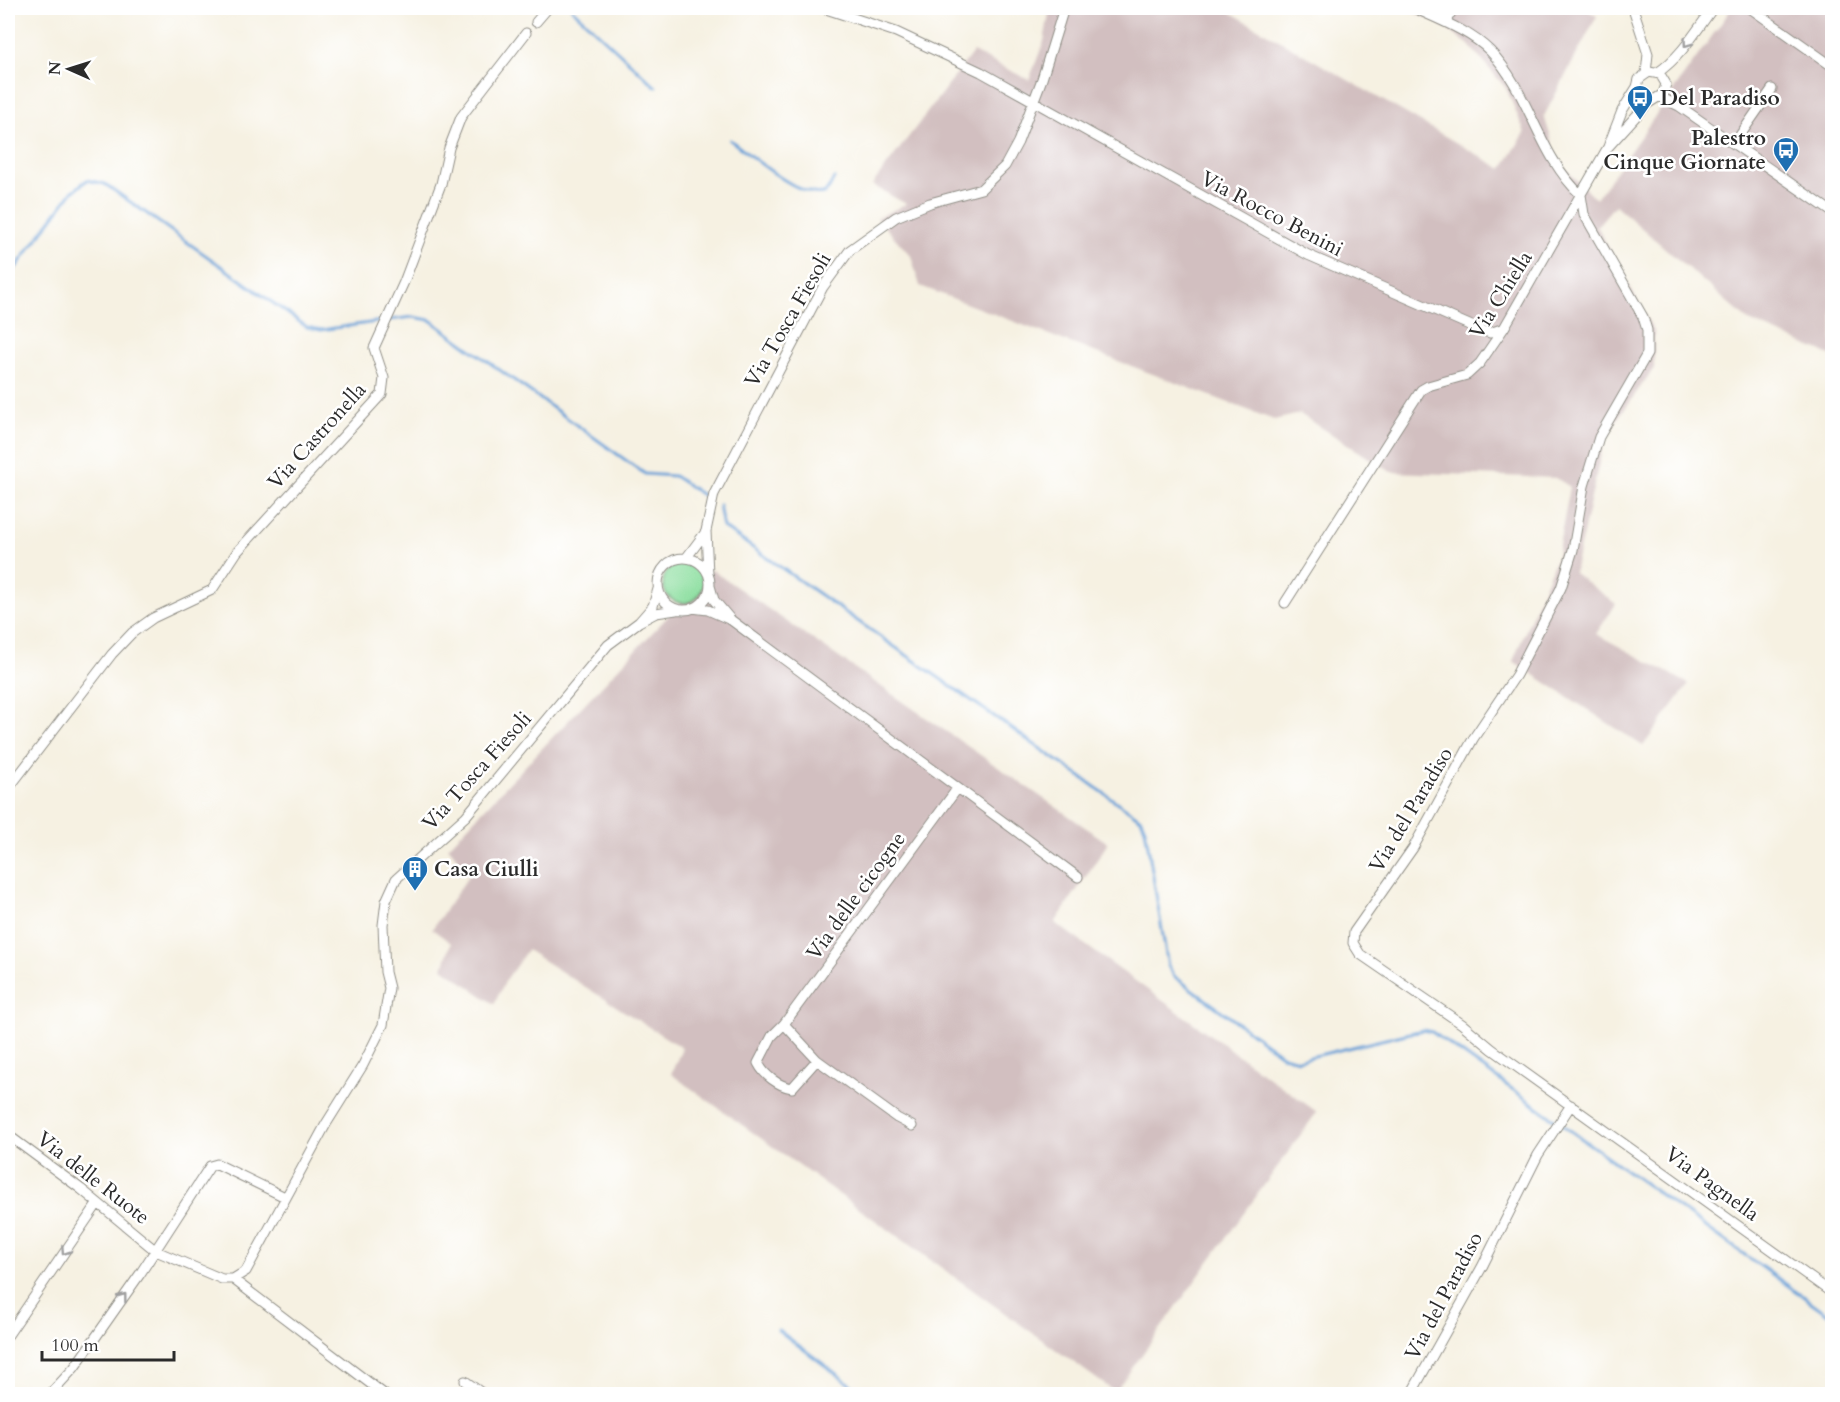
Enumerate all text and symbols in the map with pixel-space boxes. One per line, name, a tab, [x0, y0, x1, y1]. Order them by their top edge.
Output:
one-way arrow	[1683, 36, 1694, 47]
north arrow	[39, 39, 99, 99]
text: N	[44, 61, 66, 76]
bus stop icon: Del Paradiso	[1625, 83, 1655, 121]
place label: Del Paradiso	[1660, 84, 1780, 113]
place label: Palestro Cinque Giornate	[1603, 124, 1766, 177]
bus stop icon: Palestro Cinque Giornate	[1771, 135, 1801, 173]
street label: Via Rocco Benini	[1196, 164, 1348, 264]
street label: Via Chiella	[1463, 245, 1539, 345]
street label: Via Tosca Fiesoli	[738, 247, 838, 393]
street label: Via Castronella	[261, 376, 373, 496]
street label: Via Tosca Fiesoli	[416, 705, 538, 837]
street label: Via del Paradiso	[1362, 742, 1460, 878]
street label: Via delle cicogne	[800, 826, 912, 966]
building icon: Casa Ciulli	[400, 854, 430, 892]
place label: Casa Ciulli	[434, 855, 539, 884]
street label: Via delle Ruote	[30, 1125, 156, 1231]
street label: Via Pagnella	[1659, 1140, 1765, 1228]
street label: Via del Paradiso	[1398, 1227, 1490, 1365]
one-way arrow	[61, 1245, 72, 1256]
one-way arrow	[116, 1293, 127, 1304]
scale bar	[42, 1324, 174, 1362]
text: 100 m	[51, 1333, 99, 1358]

